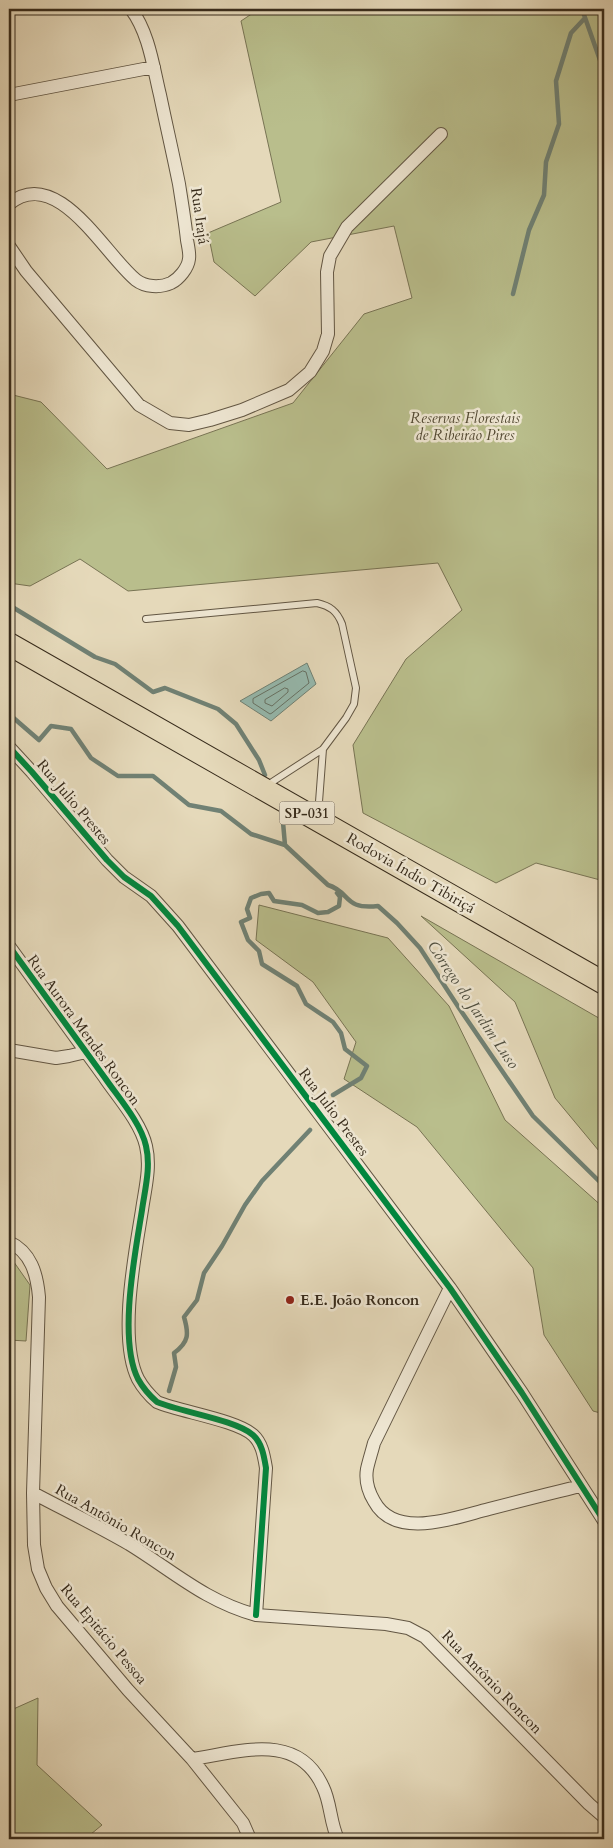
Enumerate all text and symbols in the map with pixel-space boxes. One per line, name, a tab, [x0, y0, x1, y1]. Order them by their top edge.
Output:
street label: Rua Irajá	[186, 186, 214, 246]
park label: Reservas Florestais de Ribeirão Pires	[410, 408, 520, 445]
street label: Rua Julio Prestes	[32, 755, 116, 849]
road number: SP-031	[280, 801, 334, 824]
street label: Rodovia Índio Tibiriçá	[343, 828, 479, 918]
water label: Córrego do Jardim Luso	[422, 937, 524, 1074]
street label: Rua Aurora Mendes Roncon	[23, 951, 146, 1110]
street label: Rua Julio Prestes	[294, 1064, 374, 1160]
place label: E.E. João Roncon	[300, 1290, 420, 1310]
marker: E.E. João Roncon	[284, 1294, 296, 1306]
street label: Rua Antônio Roncon	[52, 1479, 181, 1565]
street label: Rua Epitácio Pessoa	[56, 1580, 152, 1689]
street label: Rua Antônio Roncon	[437, 1626, 547, 1738]

